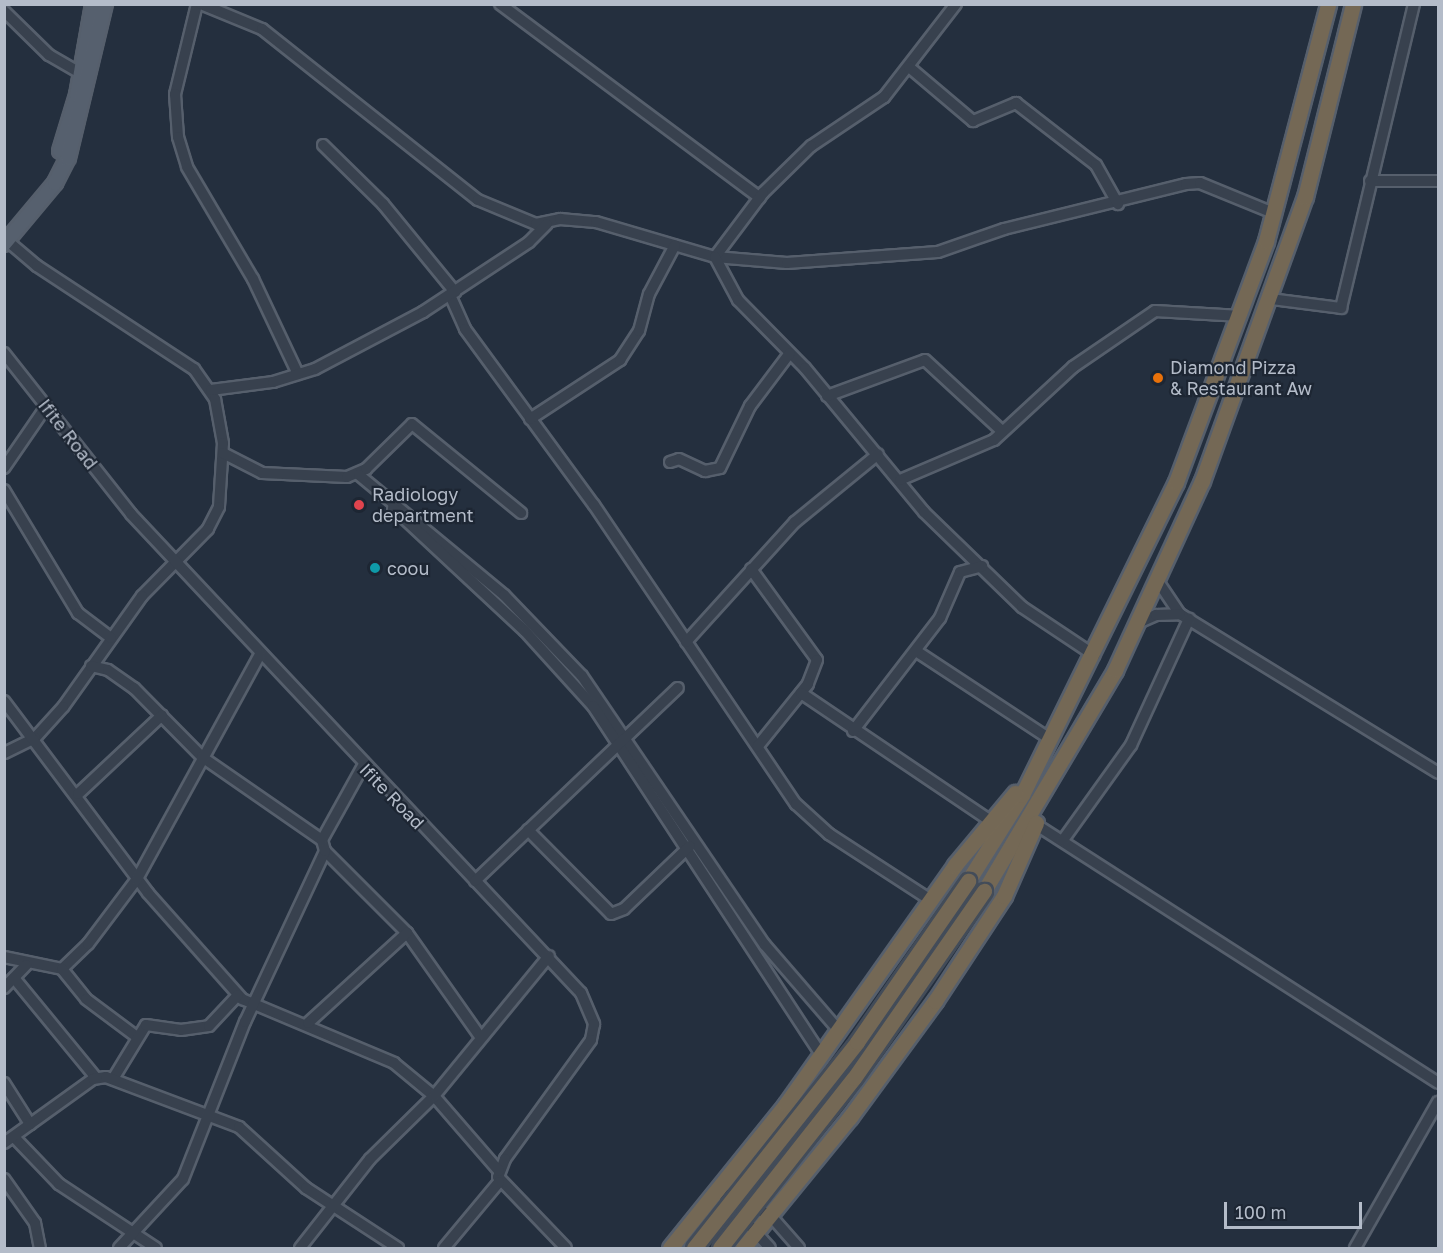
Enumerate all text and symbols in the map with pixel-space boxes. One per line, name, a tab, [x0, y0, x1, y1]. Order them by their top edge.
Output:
place label: Diamond Pizza & Restaurant Aw	[1170, 357, 1312, 400]
marker: Diamond Pizza & Restaurant Aw	[1151, 371, 1165, 385]
street label: Ifite Road	[34, 395, 102, 473]
place label: Radiology department	[372, 484, 474, 526]
marker: Radiology department	[350, 496, 368, 514]
place label: coou	[387, 557, 429, 579]
marker: coou	[368, 561, 382, 575]
street label: Ifite Road	[355, 759, 429, 833]
scale bar	[1227, 1190, 1365, 1228]
text: 100 m	[1235, 1201, 1286, 1223]

